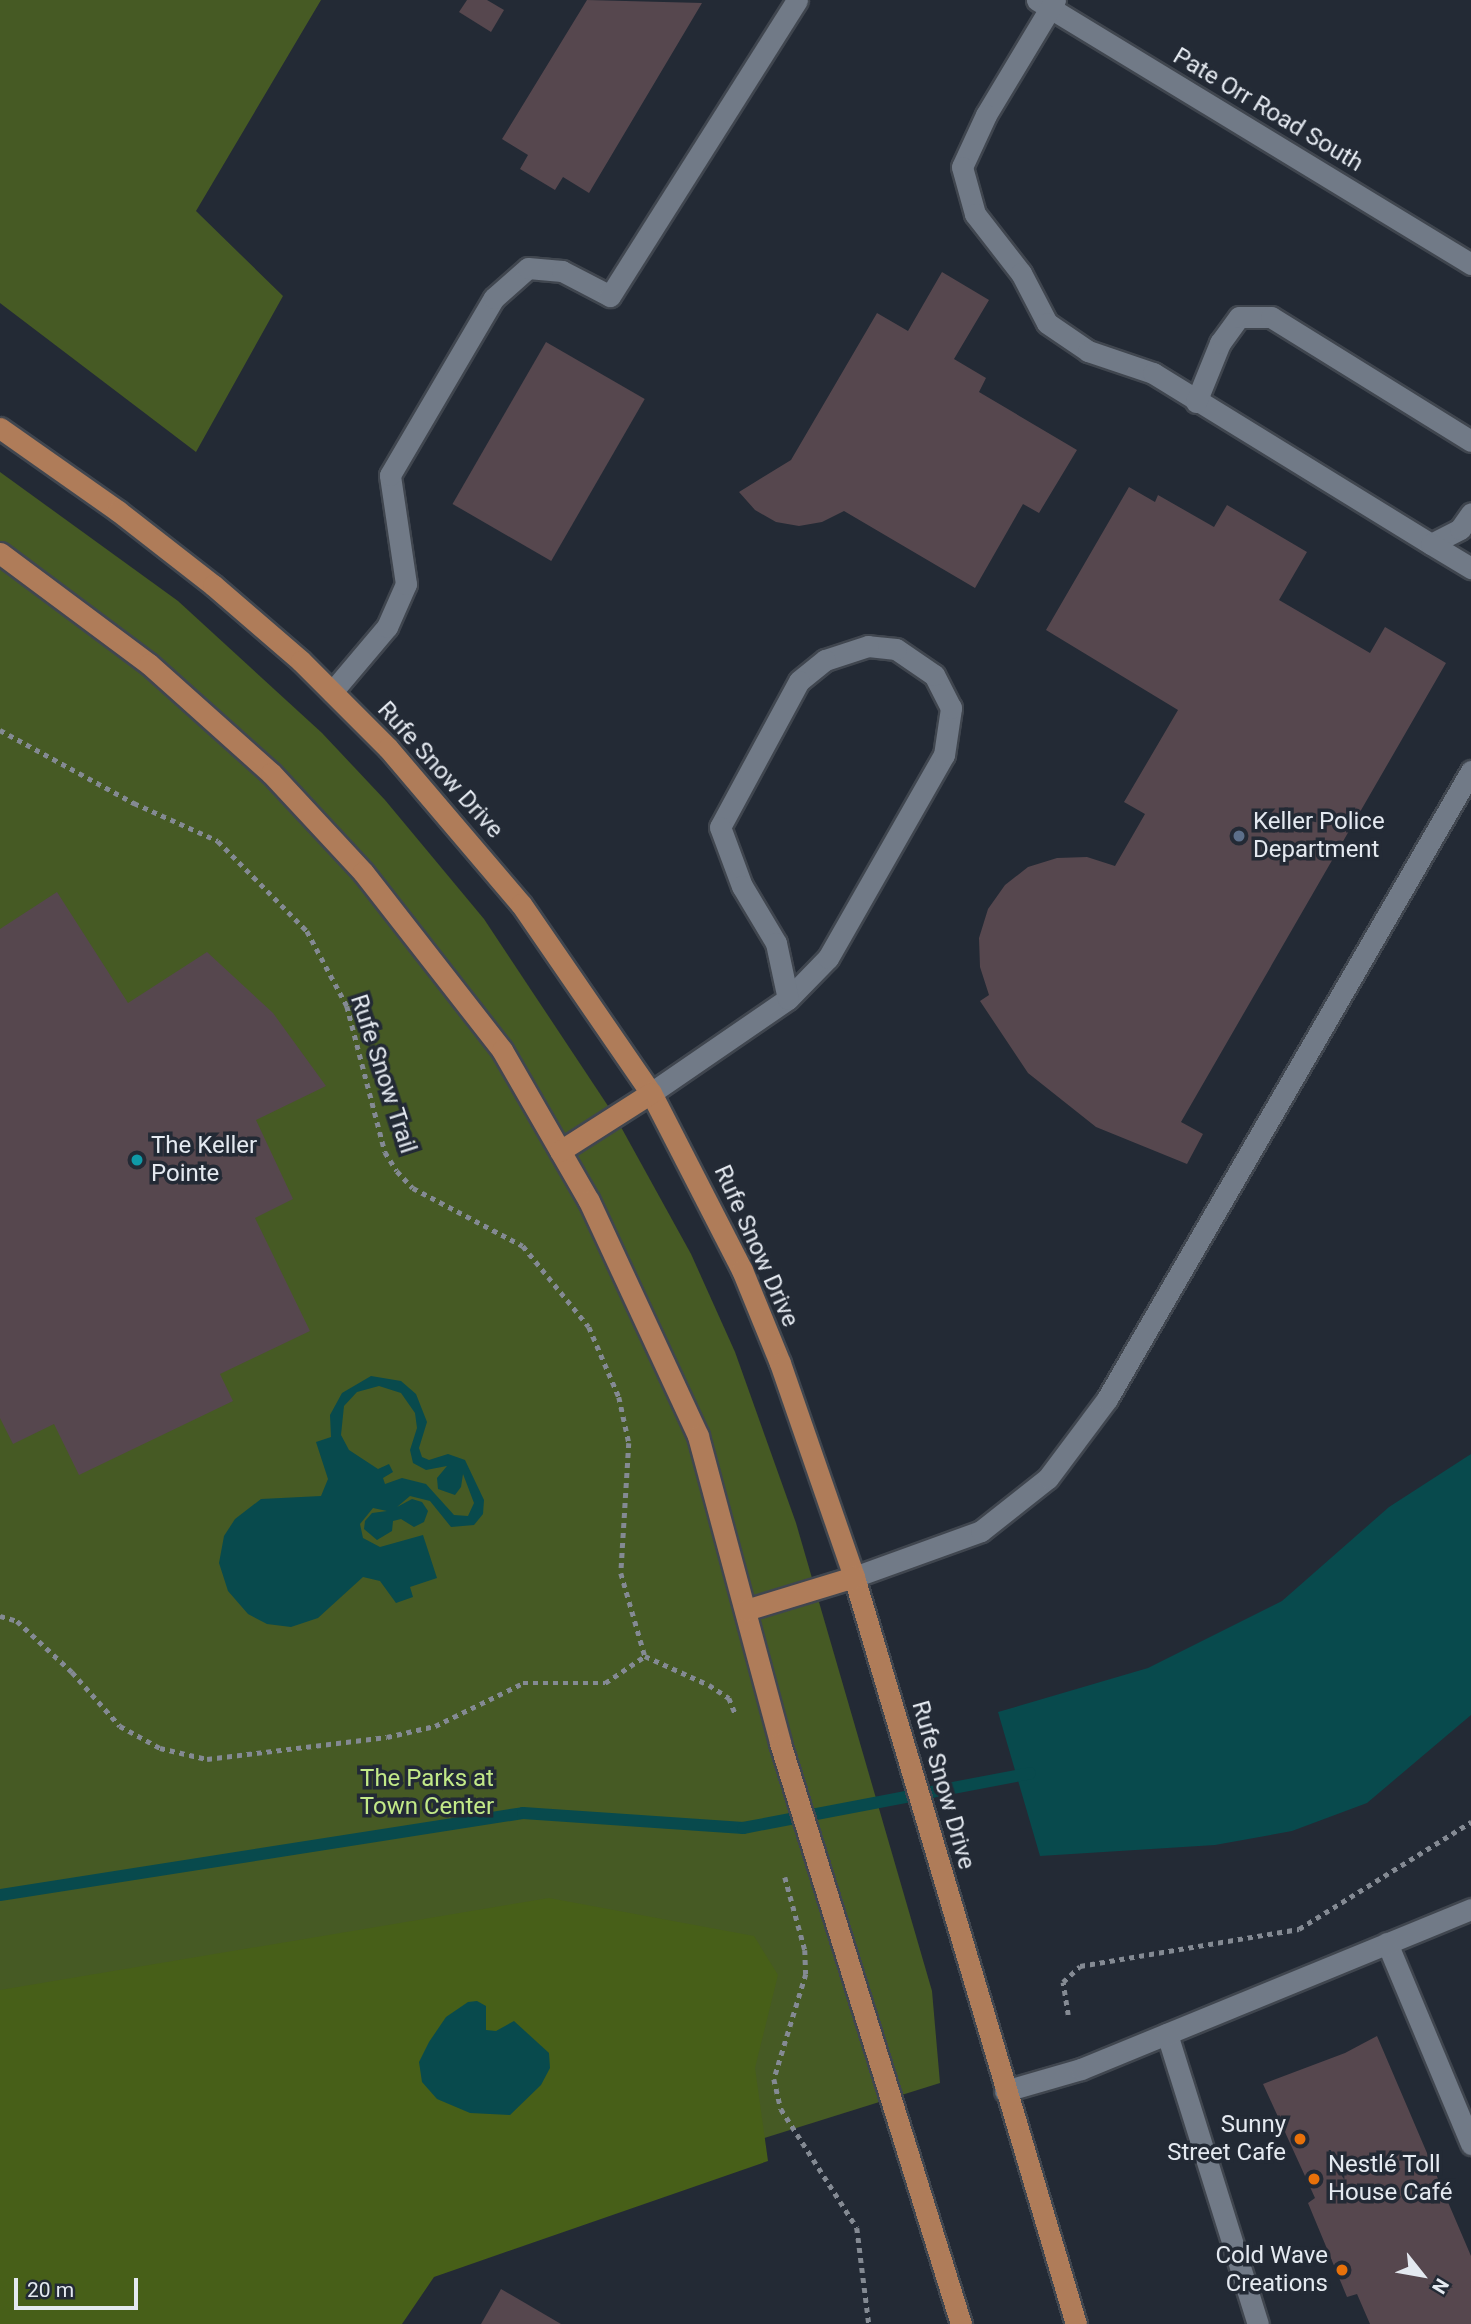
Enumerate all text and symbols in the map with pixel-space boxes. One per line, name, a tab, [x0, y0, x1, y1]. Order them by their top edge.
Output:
street label: Pate Orr Road South	[1168, 42, 1368, 178]
street label: Rufe Snow Drive	[371, 696, 509, 844]
place label: Keller Police Department	[1253, 808, 1385, 864]
marker: Keller Police Department	[1231, 828, 1247, 844]
street label: Rufe Snow Trail	[344, 991, 422, 1157]
place label: The Keller Pointe	[151, 1132, 257, 1188]
marker: The Keller Pointe	[129, 1152, 145, 1168]
street label: Rufe Snow Drive	[707, 1161, 805, 1331]
street label: Rufe Snow Drive	[905, 1697, 981, 1873]
park label: The Parks at Town Center	[360, 1765, 494, 1821]
place label: Sunny Street Cafe	[1167, 2111, 1286, 2167]
marker: Sunny Street Cafe	[1292, 2131, 1308, 2147]
place label: Nestlé Toll House Café	[1328, 2151, 1453, 2207]
marker: Nestlé Toll House Café	[1306, 2171, 1322, 2187]
north arrow	[1387, 2240, 1457, 2310]
place label: Cold Wave Creations	[1215, 2242, 1328, 2298]
marker: Cold Wave Creations	[1334, 2262, 1350, 2278]
scale bar	[18, 2264, 142, 2308]
text: N	[1427, 2274, 1454, 2298]
text: 20 m	[27, 2278, 74, 2302]

